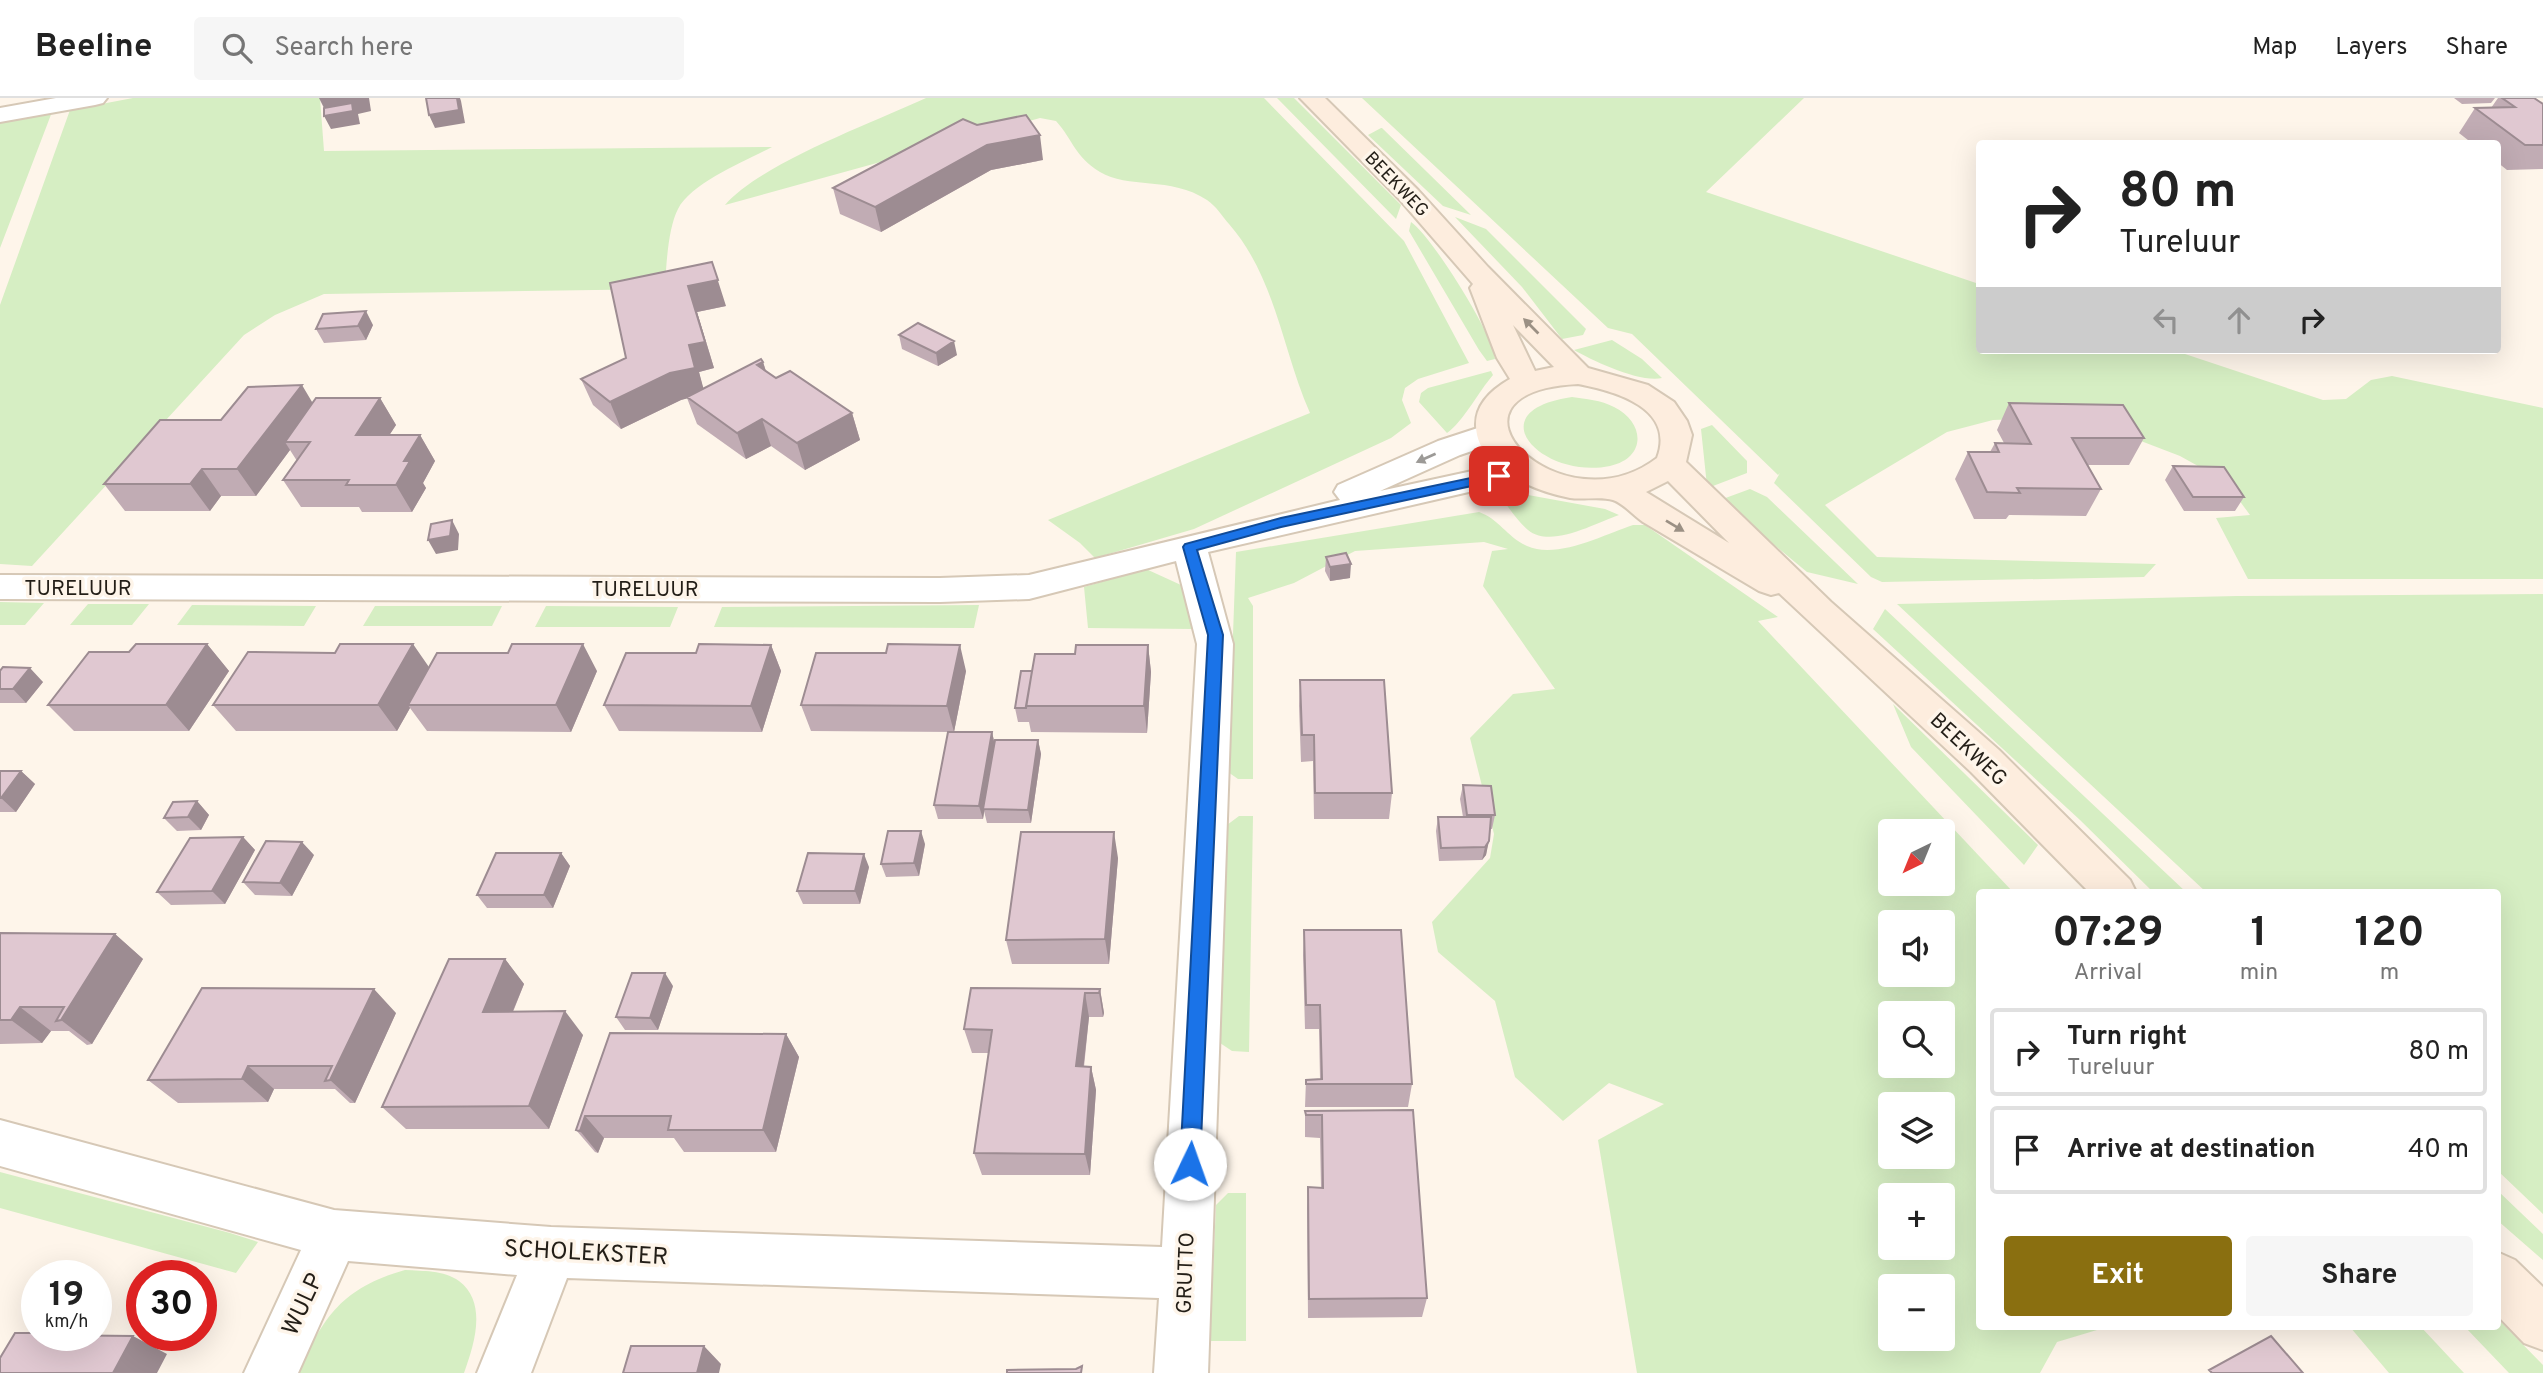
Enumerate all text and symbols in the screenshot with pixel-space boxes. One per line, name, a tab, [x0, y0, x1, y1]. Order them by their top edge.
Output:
search box	[194, 17, 684, 80]
text: Beeline	[35, 27, 152, 69]
icon: search	[218, 29, 256, 67]
text: Search here	[274, 32, 413, 65]
text: Map	[2252, 33, 2297, 63]
text: Layers	[2335, 33, 2407, 63]
text: Share	[2445, 33, 2508, 63]
street label: BEEKWEG	[1359, 147, 1433, 223]
text: 80 m	[2119, 163, 2236, 225]
icon: right	[2004, 168, 2095, 259]
text: Tureluur	[2119, 224, 2241, 264]
icon: left	[2147, 301, 2185, 339]
icon: ahead	[2220, 301, 2258, 339]
icon: right	[2293, 301, 2331, 339]
one-way arrow	[1523, 318, 1539, 335]
pin	[1469, 446, 1529, 506]
one-way arrow	[1416, 452, 1436, 464]
icon: arrive	[1480, 457, 1518, 495]
one-way arrow	[1665, 520, 1684, 533]
street label: TURELUUR	[24, 576, 132, 603]
street label: TURELUUR	[591, 577, 699, 604]
street label: BEEKWEG	[1924, 707, 2012, 793]
north arrow	[1878, 819, 1955, 896]
map controls	[1878, 819, 1955, 1351]
text: 07:29	[2052, 908, 2163, 961]
text: 1	[2251, 908, 2267, 961]
text: 120	[2354, 908, 2425, 961]
button: sound	[1878, 910, 1955, 987]
text: Arrival	[2074, 959, 2142, 988]
text: min	[2240, 959, 2278, 988]
text: m	[2380, 959, 2399, 988]
button: search	[1878, 1001, 1955, 1078]
text: Turn right	[2067, 1021, 2187, 1054]
icon: right	[2008, 1033, 2046, 1071]
text: 80 m	[2409, 1036, 2469, 1069]
text: Tureluur	[2067, 1054, 2154, 1083]
button: layers	[1878, 1092, 1955, 1169]
position arrow	[1153, 1127, 1227, 1201]
icon: arrive	[2008, 1131, 2046, 1169]
text: Arrive at destination	[2067, 1134, 2315, 1167]
text: 40 m	[2408, 1134, 2469, 1167]
button: +	[1878, 1183, 1955, 1260]
street label: GRUTTO	[1172, 1232, 1201, 1314]
street label: SCHOLEKSTER	[503, 1235, 669, 1273]
button: Exit	[2004, 1236, 2232, 1316]
button: Share	[2246, 1236, 2473, 1316]
speed limit sign: 30	[126, 1260, 217, 1351]
street label: WULP	[276, 1269, 331, 1341]
text: 19	[49, 1274, 84, 1318]
button: −	[1878, 1274, 1955, 1351]
text: km/h	[45, 1311, 88, 1334]

